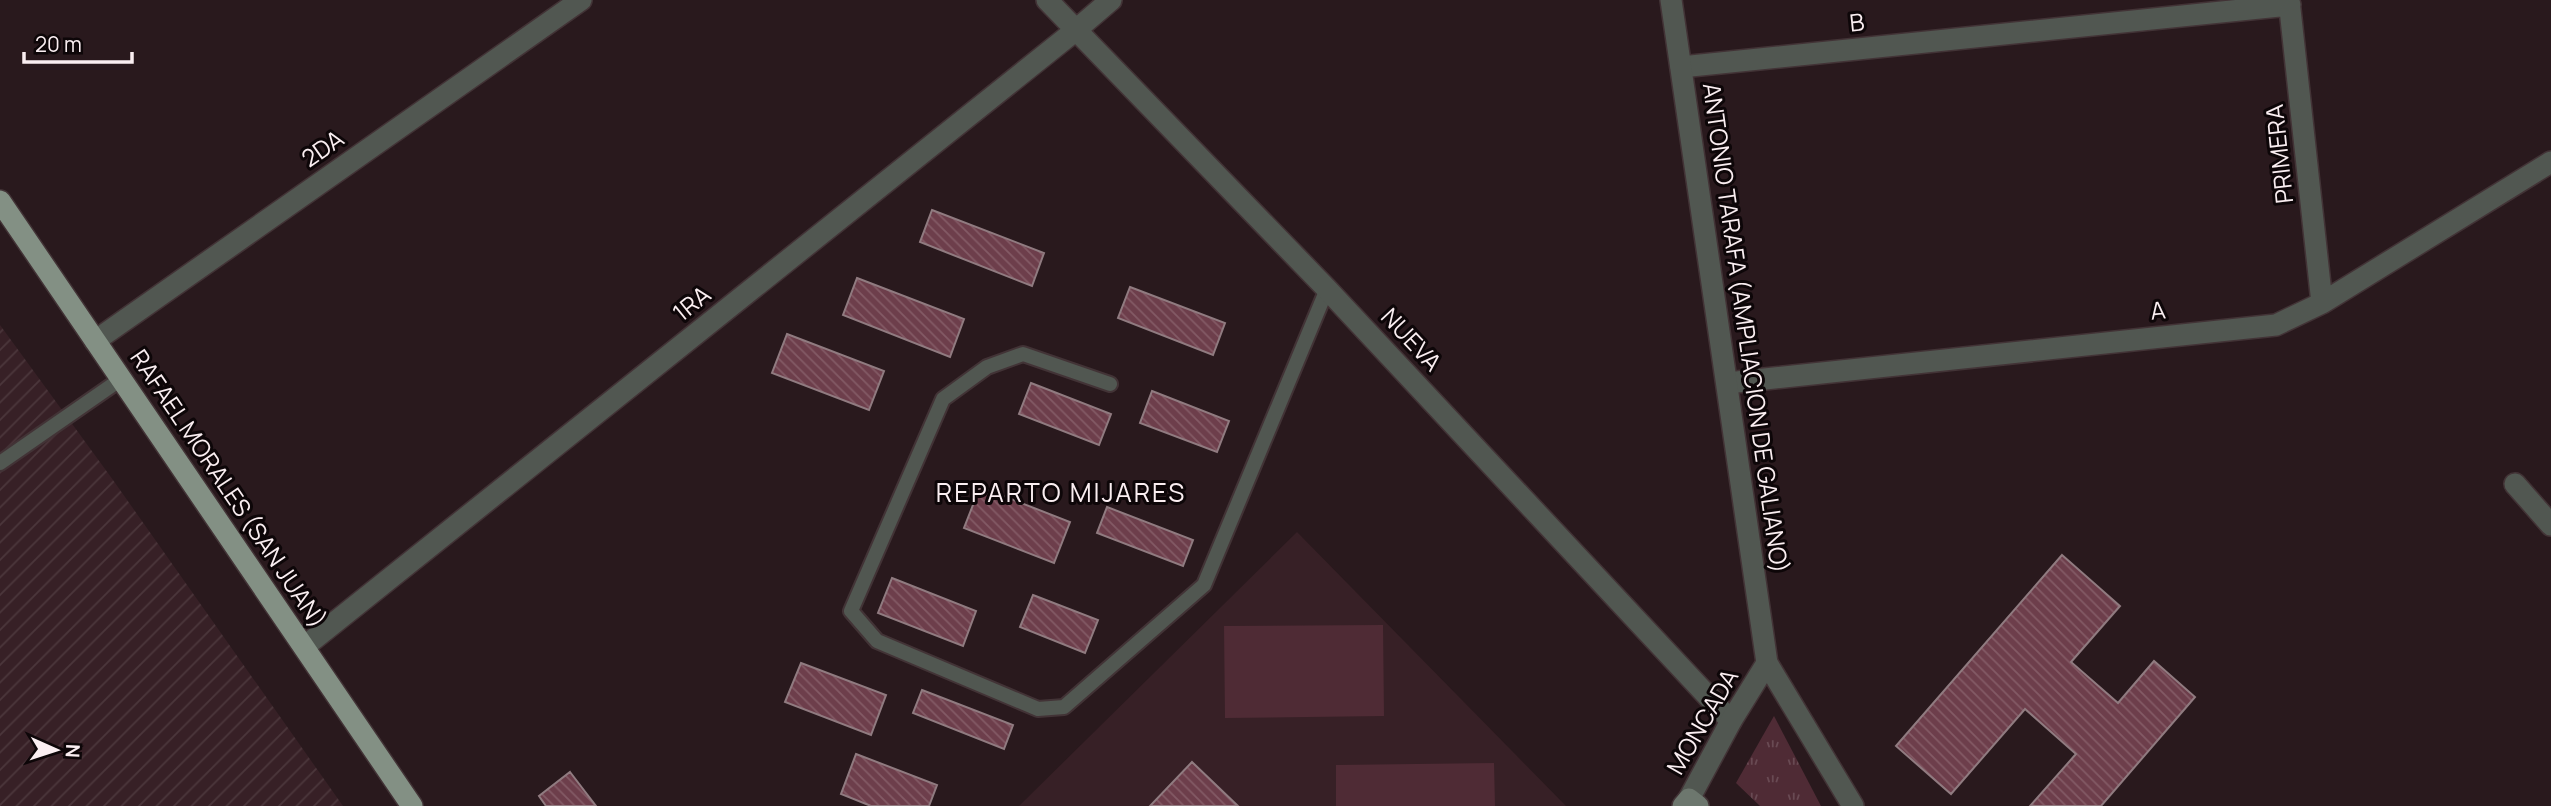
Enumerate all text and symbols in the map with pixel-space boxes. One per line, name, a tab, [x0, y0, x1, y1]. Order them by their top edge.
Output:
street label: B	[1848, 4, 1866, 39]
scale bar	[24, 21, 133, 65]
text: 20 m	[35, 30, 82, 58]
street label: ANTONIO TARAFA (AMPLIACION DE GALIANO)	[1696, 81, 1797, 575]
street label: PRIMERA	[2257, 103, 2300, 205]
street label: 2DA	[294, 121, 350, 174]
street label: 1RA	[665, 278, 717, 328]
street label: A	[2149, 292, 2167, 327]
street label: NUEVA	[1374, 300, 1450, 378]
street label: RAFAEL MORALES (SAN JUAN)	[123, 342, 335, 634]
district label: REPARTO MIJARES	[936, 474, 1186, 510]
street label: MONCADA	[1658, 662, 1745, 780]
north arrow	[21, 715, 91, 785]
text: N	[60, 743, 86, 758]

